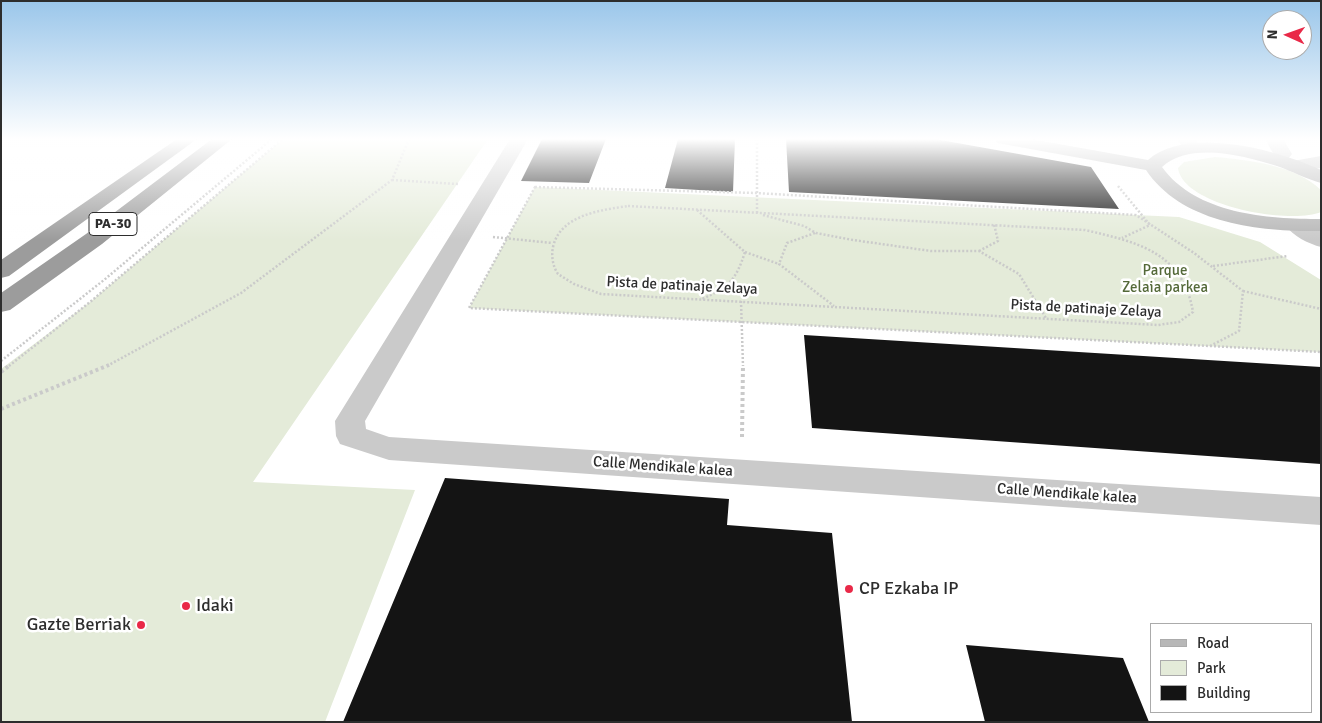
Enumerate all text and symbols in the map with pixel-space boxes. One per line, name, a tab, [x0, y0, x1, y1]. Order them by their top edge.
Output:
north arrow	[1262, 10, 1312, 60]
text: N	[1264, 29, 1281, 40]
road number: PA-30	[89, 212, 137, 235]
park label: Parque Zelaia parkea	[1122, 262, 1208, 297]
street label: Pista de patinaje Zelaya	[606, 273, 758, 299]
street label: Pista de patinaje Zelaya	[1010, 296, 1162, 322]
street label: Calle Mendikale kalea	[592, 453, 734, 481]
street label: Calle Mendikale kalea	[996, 480, 1138, 508]
place label: CP Ezkaba IP	[859, 578, 958, 600]
marker: CP Ezkaba IP	[843, 583, 855, 595]
place label: Idaki	[196, 595, 234, 617]
marker: Idaki	[180, 600, 192, 612]
place label: Gazte Berriak	[27, 614, 131, 636]
marker: Gazte Berriak	[135, 619, 147, 631]
legend	[1150, 623, 1312, 713]
text: Road	[1197, 634, 1229, 652]
text: Park	[1197, 659, 1226, 677]
text: Building	[1197, 684, 1251, 702]

